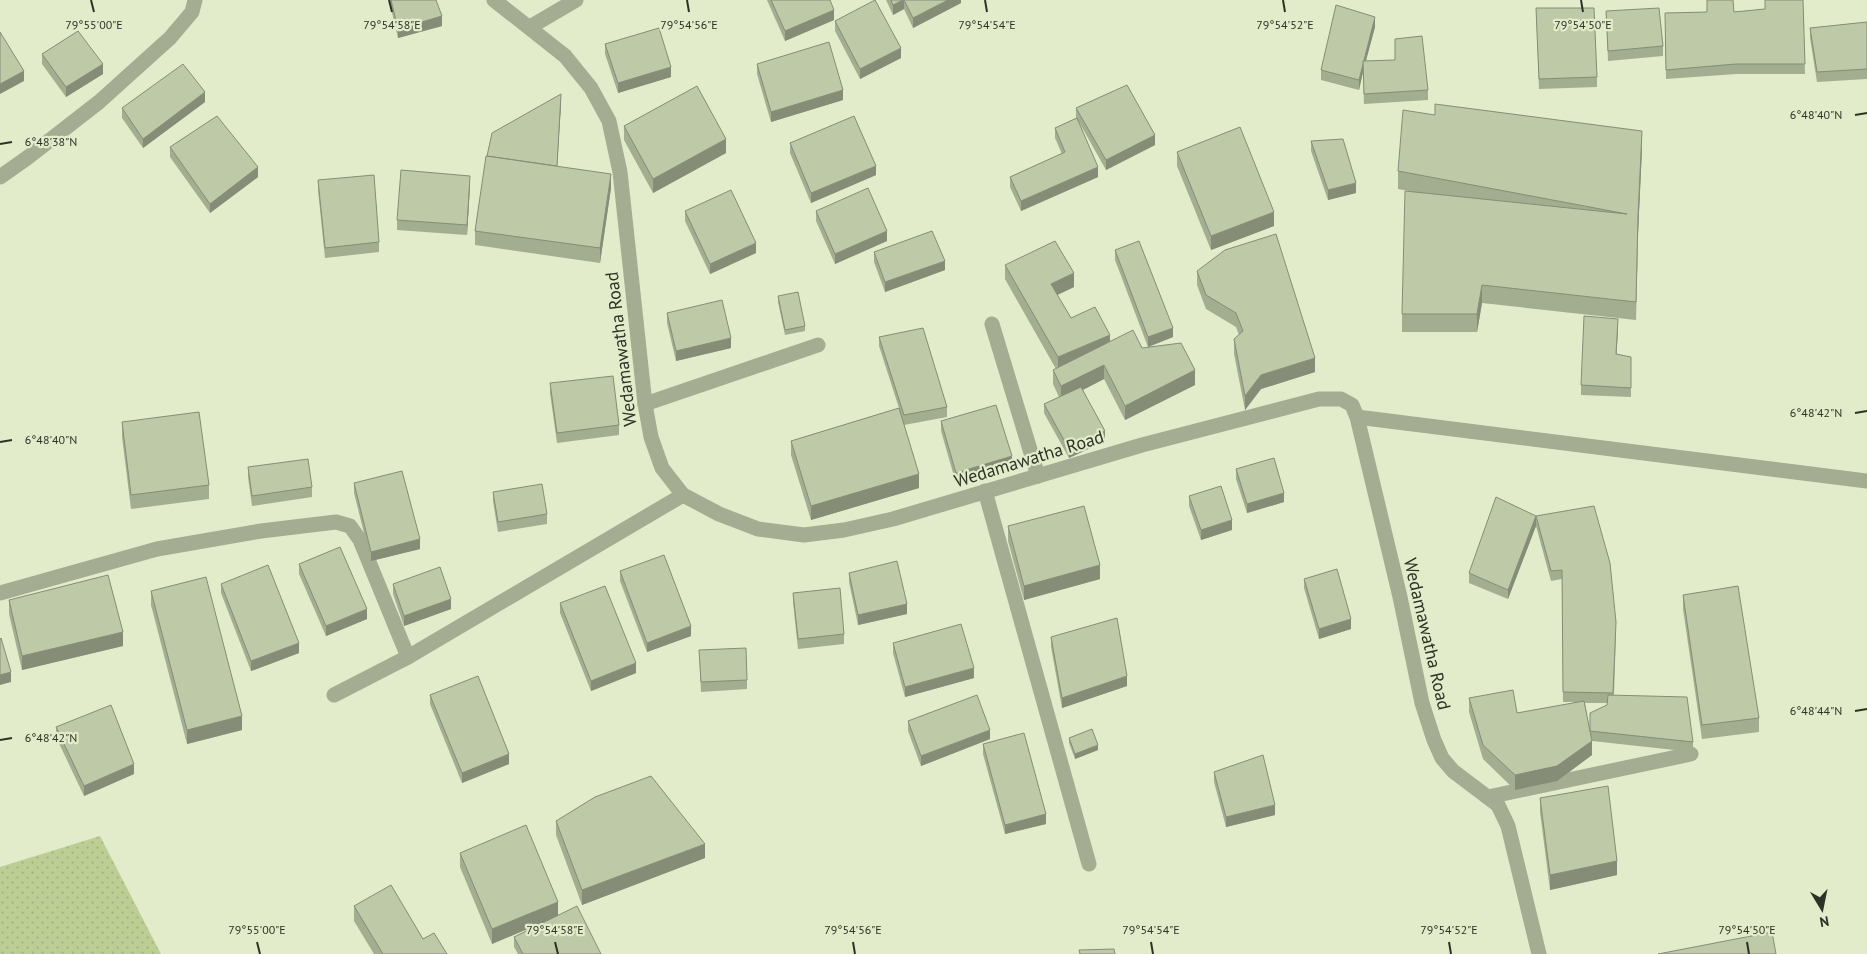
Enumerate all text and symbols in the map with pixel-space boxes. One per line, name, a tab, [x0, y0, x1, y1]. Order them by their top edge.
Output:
text: 79°55'00"E	[65, 17, 123, 32]
text: 79°54'58"E	[363, 17, 421, 32]
text: 79°54'56"E	[660, 17, 718, 32]
text: 79°54'54"E	[958, 17, 1016, 32]
text: 79°54'52"E	[1256, 17, 1314, 32]
text: 79°54'50"E	[1554, 17, 1612, 32]
text: 6°48'40"N	[1790, 107, 1842, 122]
text: 6°48'38"N	[25, 134, 77, 149]
street label: Wedamawatha Road	[600, 271, 641, 428]
text: 6°48'42"N	[1790, 405, 1842, 420]
street label: Wedamawatha Road	[951, 425, 1107, 492]
text: 6°48'40"N	[25, 432, 77, 447]
street label: Wedamawatha Road	[1399, 556, 1456, 712]
text: 6°48'44"N	[1790, 703, 1842, 718]
text: 6°48'42"N	[25, 730, 77, 745]
north arrow	[1797, 884, 1847, 934]
text: N	[1818, 912, 1830, 931]
text: 79°55'00"E	[228, 922, 286, 937]
text: 79°54'58"E	[526, 922, 584, 937]
text: 79°54'56"E	[824, 922, 882, 937]
text: 79°54'54"E	[1122, 922, 1180, 937]
text: 79°54'52"E	[1420, 922, 1478, 937]
text: 79°54'50"E	[1718, 922, 1776, 937]

